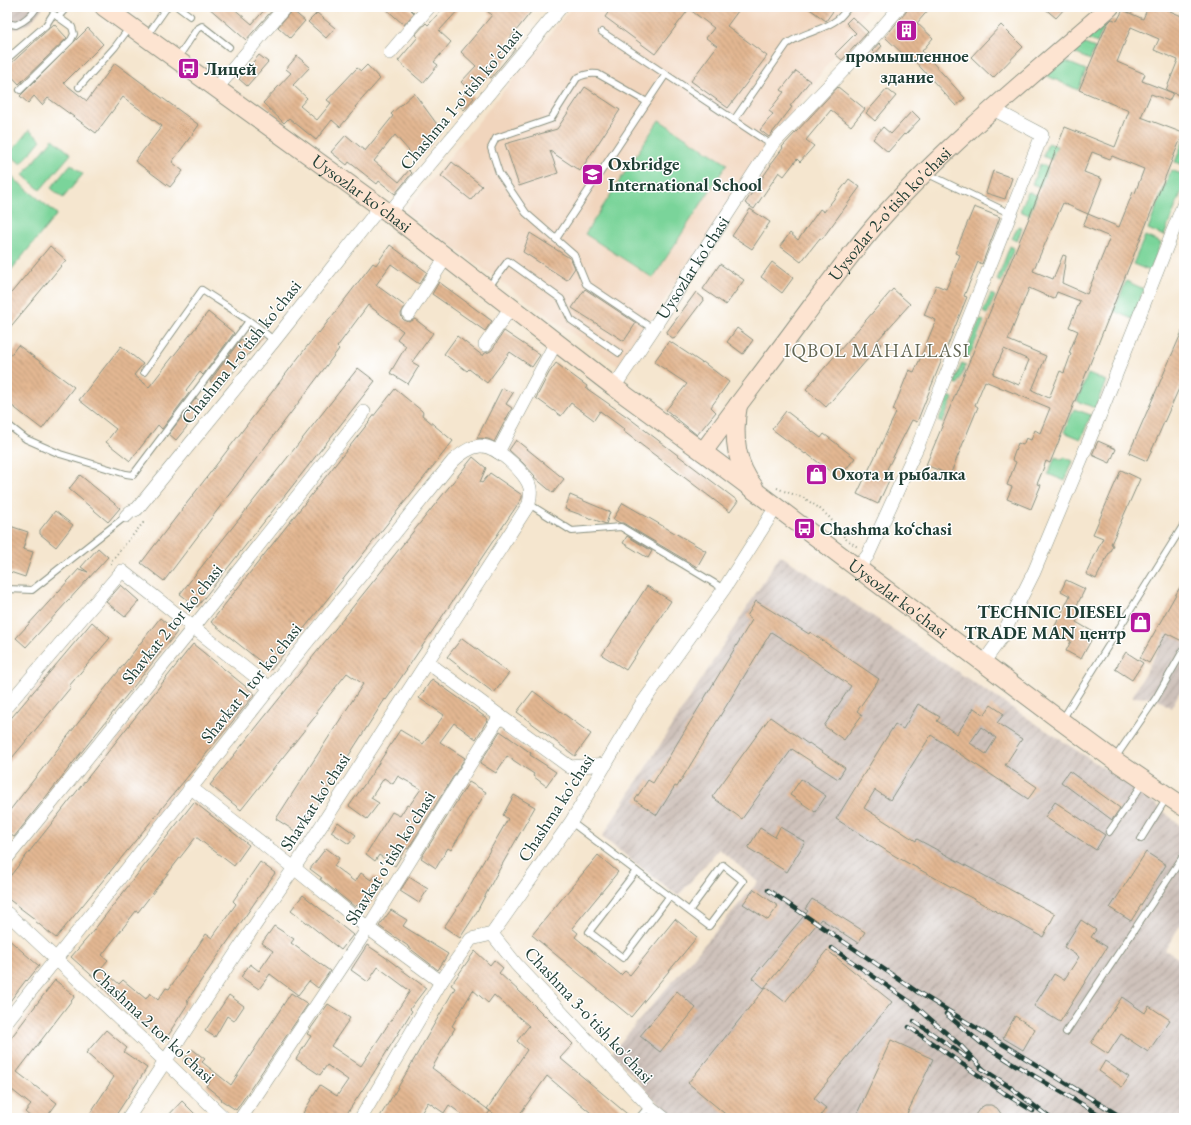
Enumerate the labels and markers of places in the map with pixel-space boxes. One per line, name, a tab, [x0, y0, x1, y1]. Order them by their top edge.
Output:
building icon: промышленное здание	[894, 18, 920, 44]
place label: промышленное здание	[845, 44, 969, 88]
bus stop icon: Лицей	[176, 56, 202, 82]
place label: Лицей	[204, 57, 257, 80]
place label: Oxbridge International School	[608, 152, 762, 196]
school or university icon: Oxbridge International School	[580, 161, 606, 187]
shop icon: Охота и рыбалка	[803, 461, 829, 487]
place label: Охота и рыбалка	[832, 462, 966, 485]
bus stop icon: Chashma ko‘chasi	[792, 516, 818, 542]
place label: Chashma ko‘chasi	[820, 517, 953, 540]
place label: TECHNIC DIESEL TRADE MAN центр	[964, 600, 1126, 644]
shop icon: TECHNIC DIESEL TRADE MAN центр	[1128, 609, 1154, 635]

